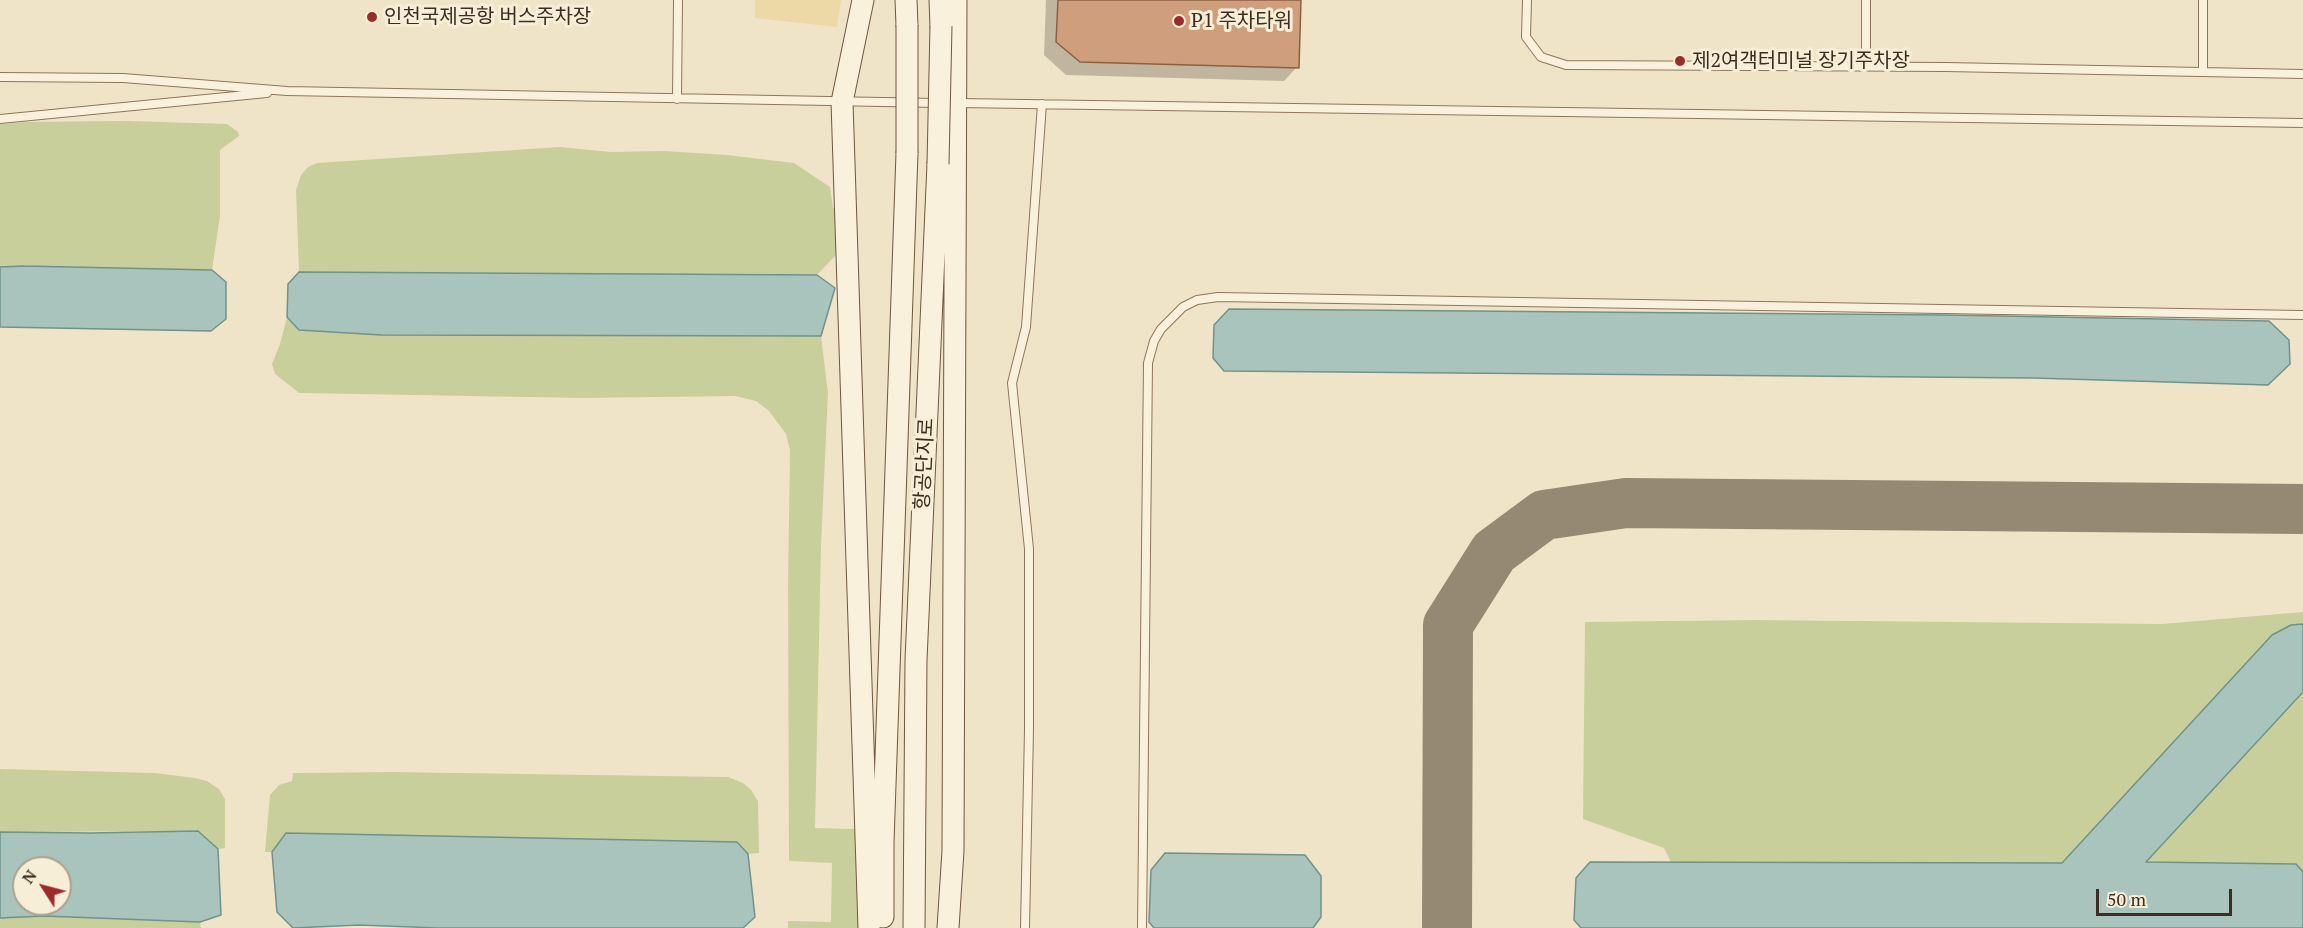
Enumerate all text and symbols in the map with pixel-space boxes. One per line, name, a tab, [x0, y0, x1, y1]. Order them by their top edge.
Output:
place label: 인천국제공항 버스주차장	[384, 5, 591, 29]
place label: P1 주차타워	[1191, 9, 1292, 33]
marker: 인천국제공항 버스주차장	[365, 10, 379, 24]
marker: P1 주차타워	[1172, 14, 1186, 28]
place label: 제2여객터미널 장기주차장	[1692, 49, 1910, 73]
marker: 제2여객터미널 장기주차장	[1673, 54, 1687, 68]
street label: 항공단지로	[911, 417, 939, 511]
north arrow	[12, 856, 72, 916]
text: N	[17, 865, 42, 888]
scale bar	[2099, 877, 2236, 915]
text: 50 m	[2107, 887, 2146, 911]

